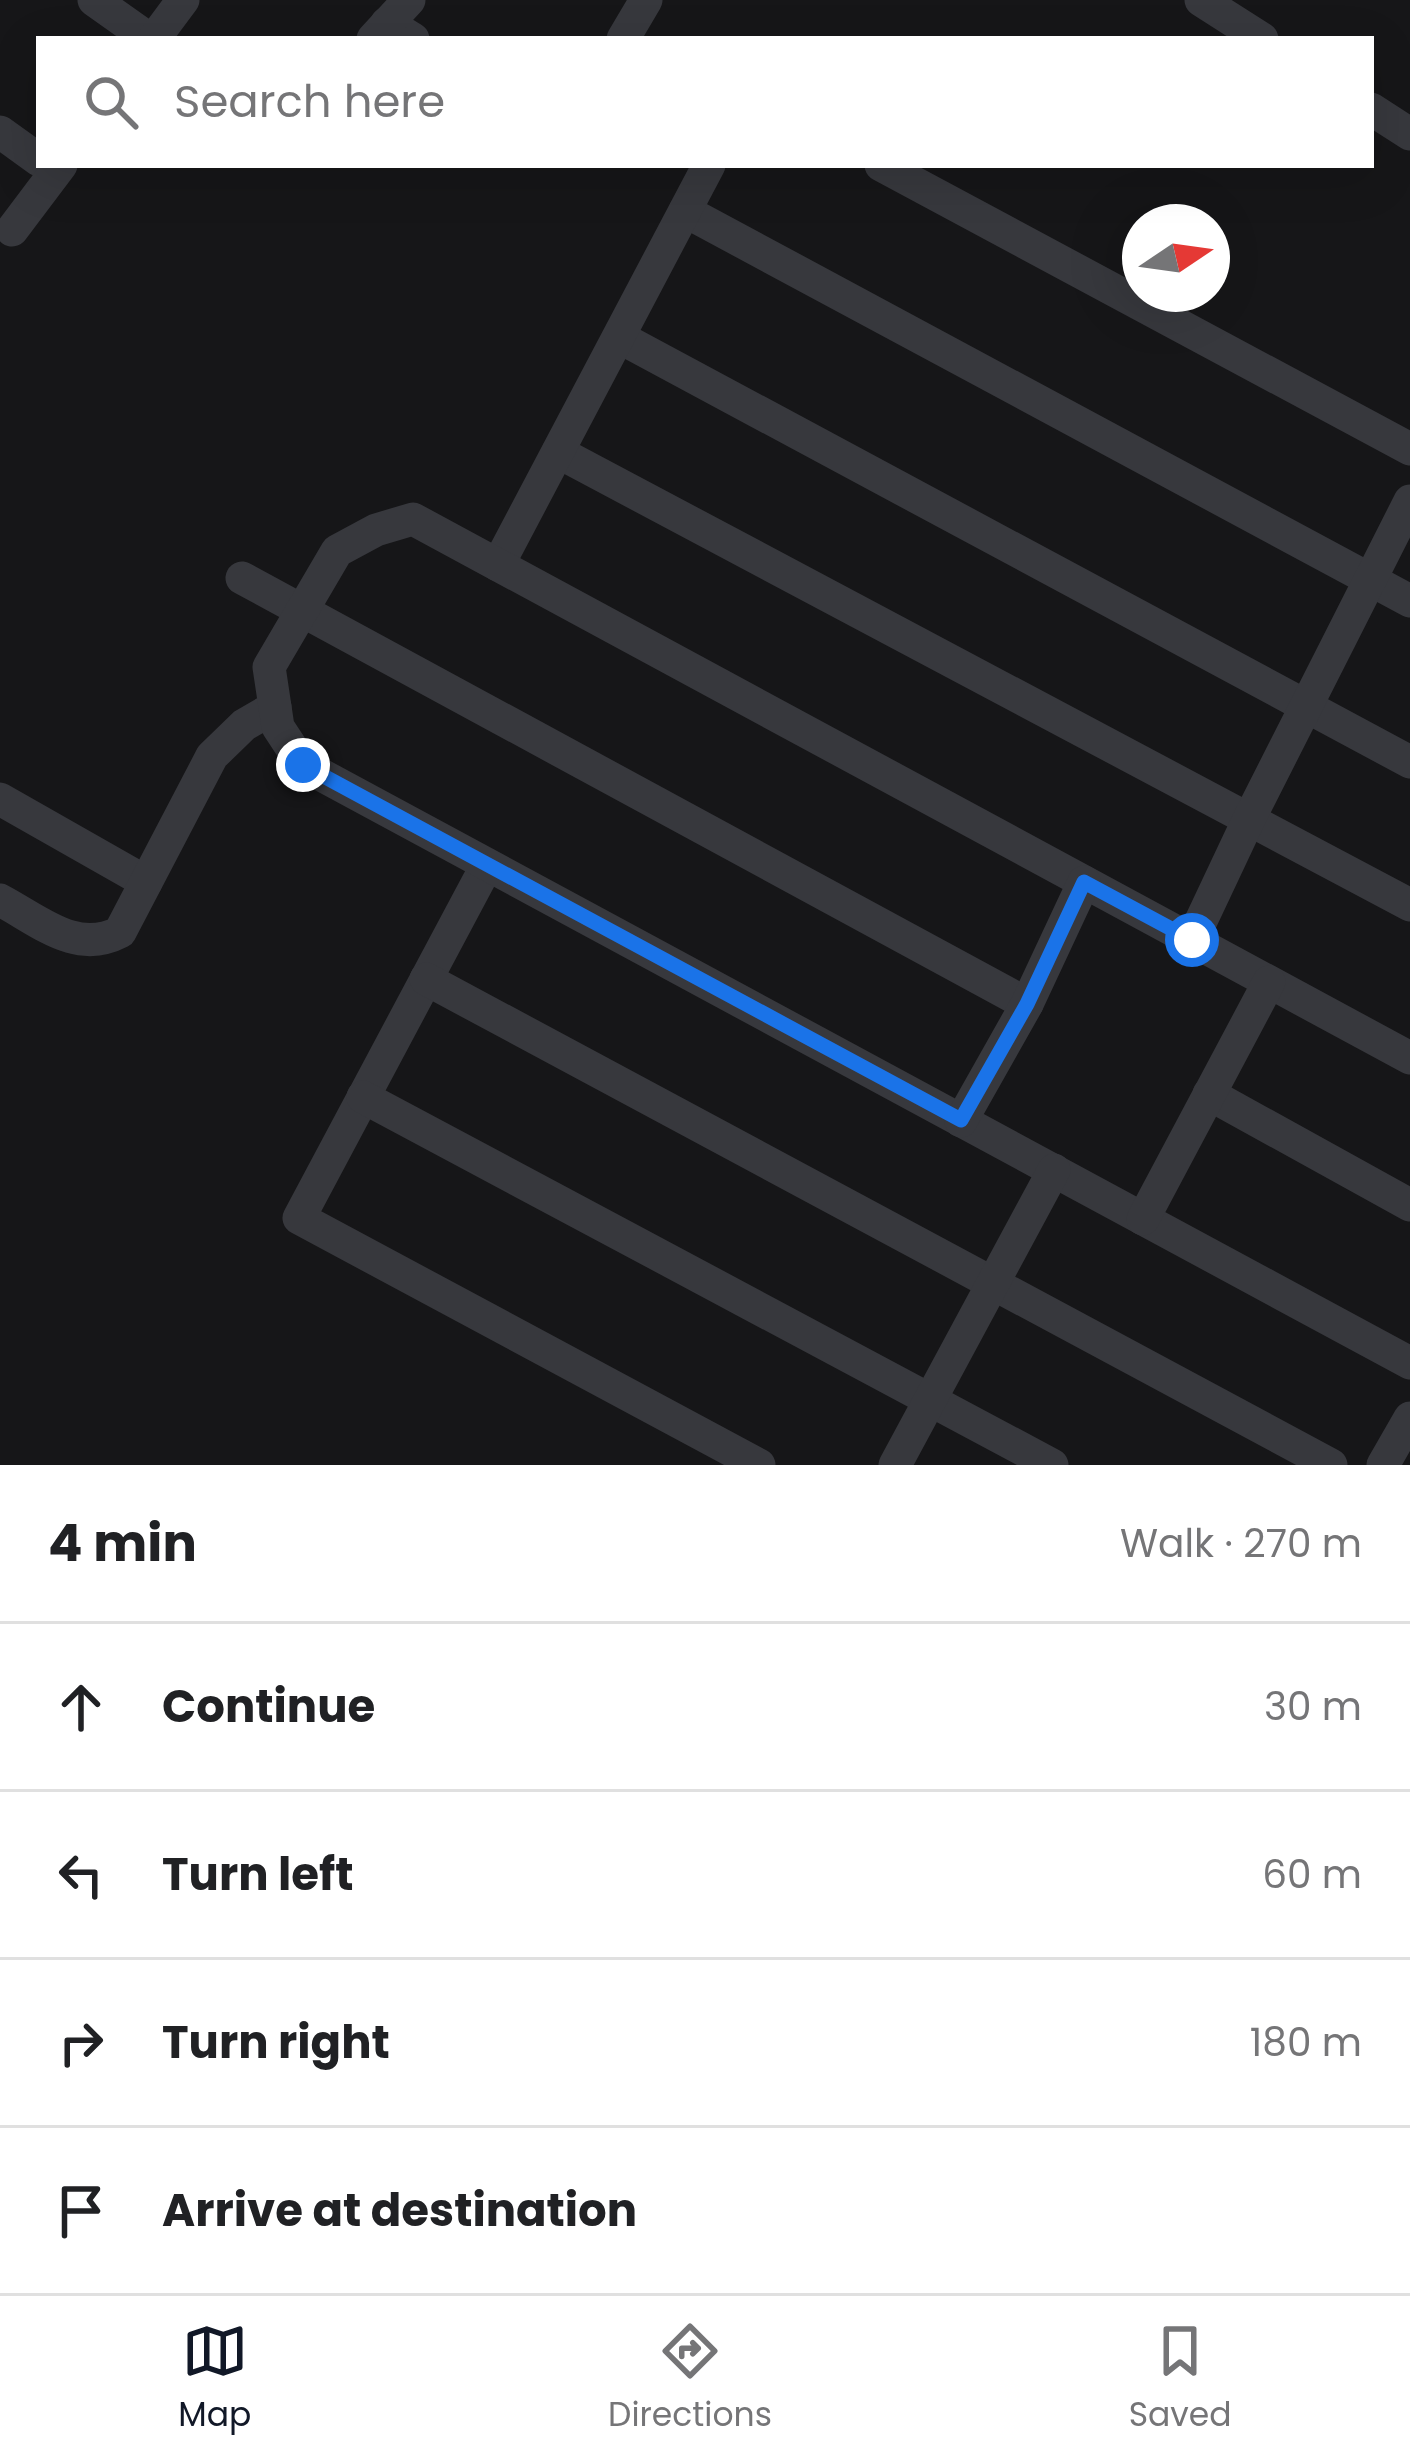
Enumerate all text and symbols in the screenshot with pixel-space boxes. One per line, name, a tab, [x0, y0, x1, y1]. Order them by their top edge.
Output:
search box	[36, 36, 1374, 168]
icon: search	[78, 69, 144, 135]
text: Search here	[174, 70, 445, 133]
north arrow	[1122, 204, 1230, 312]
route end	[276, 738, 330, 792]
route start	[1165, 913, 1219, 967]
text: 4 min	[48, 1507, 197, 1579]
text: Walk · 270 m	[1120, 1516, 1362, 1571]
icon: ahead	[48, 1674, 114, 1740]
text: Continue	[162, 1675, 375, 1738]
text: 30 m	[1264, 1679, 1362, 1734]
icon: left	[48, 1842, 114, 1908]
text: Turn left	[162, 1843, 354, 1906]
text: 60 m	[1262, 1847, 1362, 1902]
icon: right	[48, 2010, 114, 2076]
text: Turn right	[162, 2011, 390, 2074]
text: 180 m	[1250, 2015, 1362, 2070]
icon: arrive	[48, 2178, 114, 2244]
text: Arrive at destination	[162, 2179, 637, 2242]
tab: Map	[178, 2318, 251, 2440]
tab: Directions	[608, 2318, 772, 2440]
tab: Saved	[1129, 2318, 1232, 2440]

